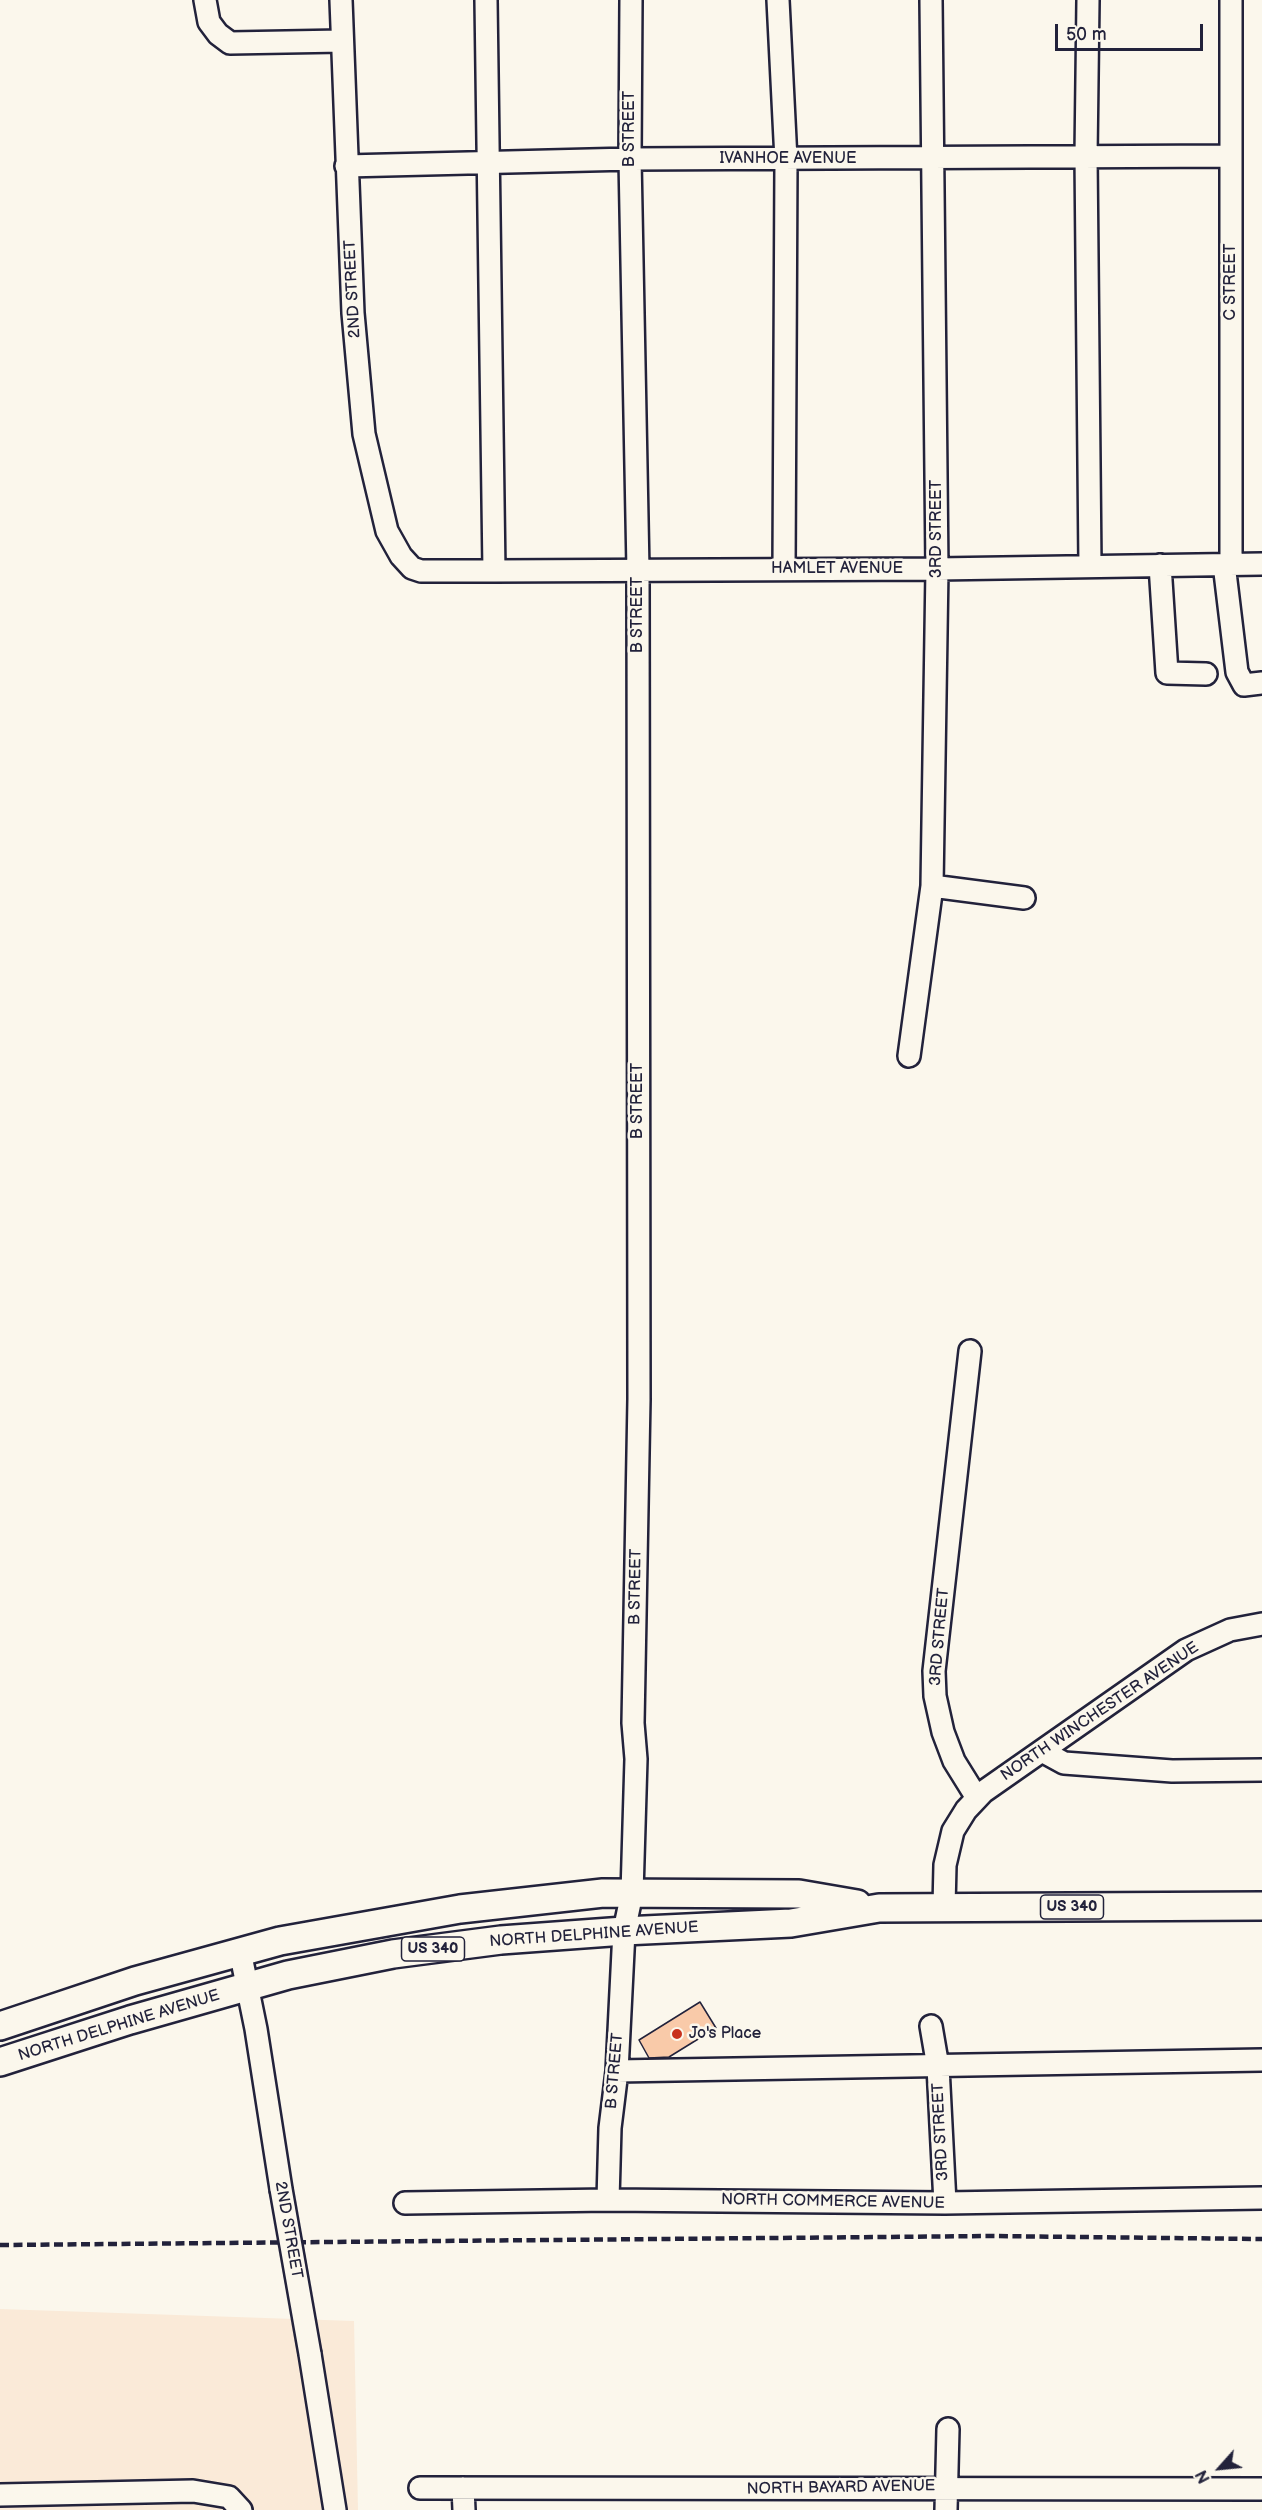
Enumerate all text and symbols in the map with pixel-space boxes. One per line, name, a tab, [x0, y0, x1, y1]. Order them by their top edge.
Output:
scale bar	[1058, 12, 1206, 50]
text: 50 m	[1066, 24, 1107, 45]
street label: B STREET	[620, 91, 640, 167]
street label: IVANHOE AVENUE	[719, 149, 857, 169]
street label: 2ND STREET	[341, 239, 365, 339]
street label: C STREET	[1221, 244, 1241, 320]
street label: 3RD STREET	[927, 480, 947, 578]
street label: HAMLET AVENUE	[771, 559, 903, 579]
street label: B STREET	[628, 577, 648, 653]
street label: B STREET	[628, 1063, 648, 1139]
street label: B STREET	[626, 1549, 646, 1625]
street label: 3RD STREET	[926, 1587, 954, 1687]
street label: NORTH WINCHESTER AVENUE	[997, 1638, 1203, 1786]
road number: US 340	[1040, 1895, 1104, 1919]
street label: NORTH DELPHINE AVENUE	[489, 1918, 699, 1952]
road number: US 340	[402, 1937, 464, 1961]
street label: NORTH DELPHINE AVENUE	[16, 1986, 222, 2066]
place label: Jo's Place	[689, 2024, 761, 2044]
marker: Jo's Place	[670, 2027, 684, 2041]
street label: B STREET	[602, 2032, 628, 2110]
street label: 3RD STREET	[929, 2082, 953, 2182]
street label: 2ND STREET	[270, 2180, 306, 2280]
street label: NORTH COMMERCE AVENUE	[721, 2190, 945, 2214]
north arrow	[1190, 2438, 1250, 2498]
text: N	[1192, 2467, 1215, 2486]
street label: NORTH BAYARD AVENUE	[747, 2477, 935, 2499]

